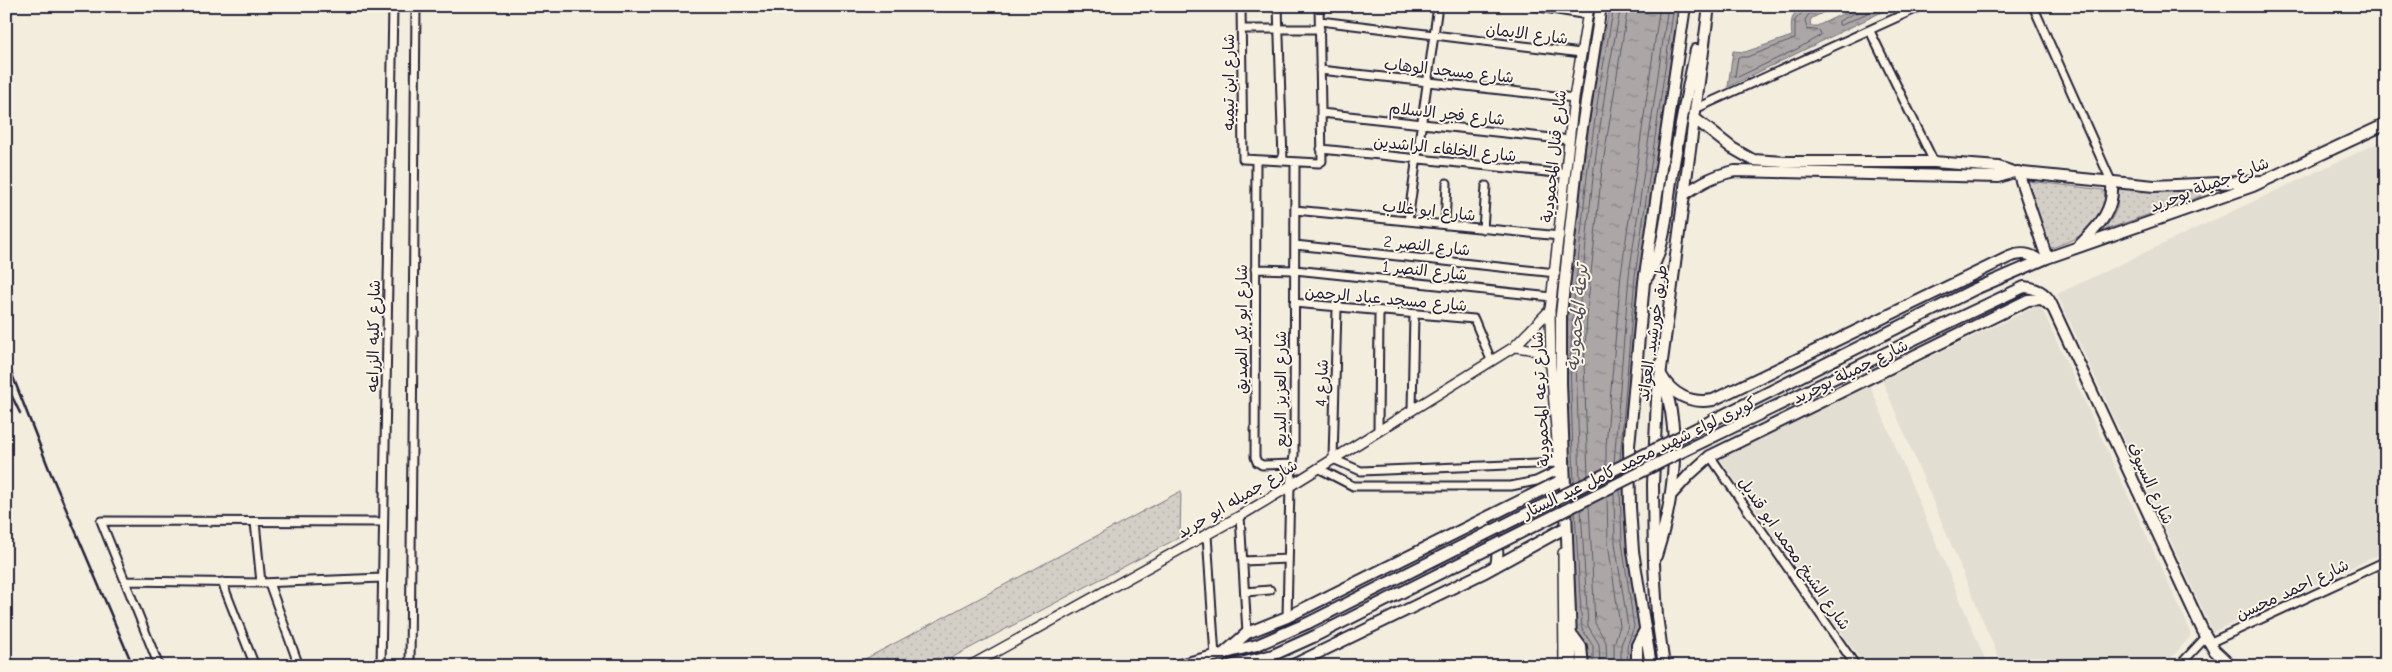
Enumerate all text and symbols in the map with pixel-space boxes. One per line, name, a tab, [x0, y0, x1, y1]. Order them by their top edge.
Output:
street label: شارع الايمان	[1484, 20, 1569, 50]
street label: شارع ابن تيميه	[1220, 34, 1240, 130]
street label: شارع مسجد الوهاب	[1383, 55, 1515, 89]
street label: شارع قنال المحمودية	[1538, 89, 1572, 224]
street label: شارع فجر الاسلام	[1388, 99, 1506, 132]
street label: شارع الخلفاء الراشدين	[1372, 133, 1517, 167]
street label: شارع جميلة بوحريد	[2147, 154, 2272, 218]
street label: شارع ابو غلاب	[1381, 197, 1476, 227]
street label: شارع النصر 2	[1382, 232, 1471, 261]
street label: شارع النصر 1	[1381, 258, 1468, 286]
water label: ترعة المحمودية	[1562, 261, 1593, 372]
street label: شارع ابو بكر الصديق	[1233, 264, 1253, 394]
street label: طريق خورشيد, العوائد	[1634, 264, 1672, 403]
street label: شارع كليه الزراعه	[364, 280, 386, 392]
street label: شارع مسجد عباد الرحمن	[1304, 283, 1468, 317]
street label: شارع العزيز البديع	[1272, 331, 1292, 447]
street label: شارع ترعه المحمودية	[1528, 331, 1556, 467]
street label: شارع جميلة بوحريد	[1790, 336, 1912, 409]
street label: شارع 4	[1312, 359, 1334, 407]
street label: كوبرى لواء شهيد محمد كامل عبد الستار	[1518, 393, 1760, 524]
street label: شارع السيوف	[2122, 440, 2177, 528]
street label: شارع جميله ابو حريد	[1174, 456, 1302, 544]
street label: شارع الشيخ محمد ابو قنديل	[1733, 474, 1854, 634]
street label: شارع احمد محسن	[2233, 556, 2353, 626]

